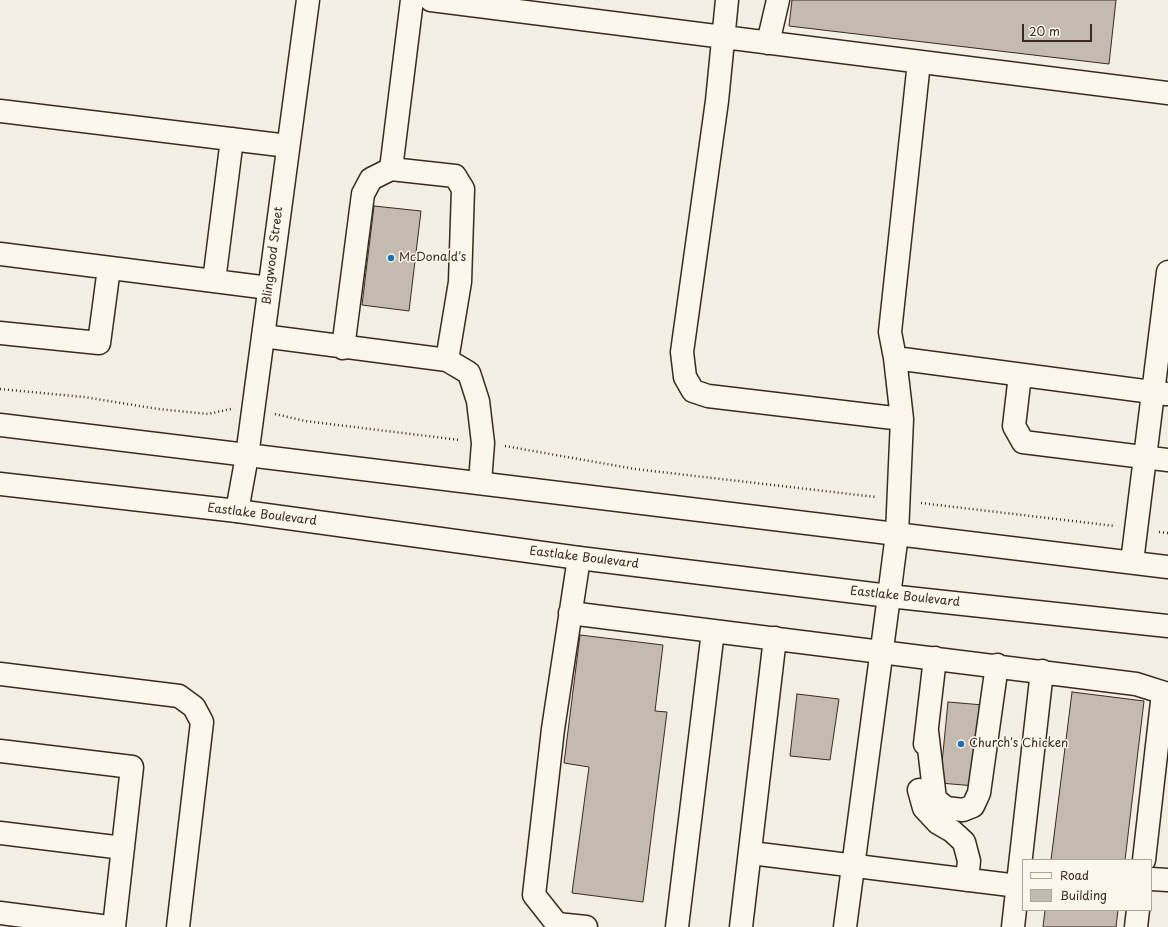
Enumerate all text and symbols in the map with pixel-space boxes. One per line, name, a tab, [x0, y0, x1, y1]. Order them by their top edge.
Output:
scale bar	[1024, 16, 1094, 42]
text: 20 m	[1029, 22, 1060, 40]
street label: Blingwood Street	[260, 206, 286, 306]
place label: McDonald's	[399, 251, 466, 265]
marker: McDonald's	[386, 253, 396, 263]
street label: Eastlake Boulevard	[206, 501, 318, 529]
street label: Eastlake Boulevard	[528, 544, 640, 572]
street label: Eastlake Boulevard	[849, 584, 961, 610]
place label: Church's Chicken	[969, 737, 1068, 751]
marker: Church's Chicken	[956, 739, 966, 749]
legend	[1022, 859, 1152, 911]
text: Road	[1060, 866, 1089, 884]
text: Building	[1060, 886, 1107, 904]

